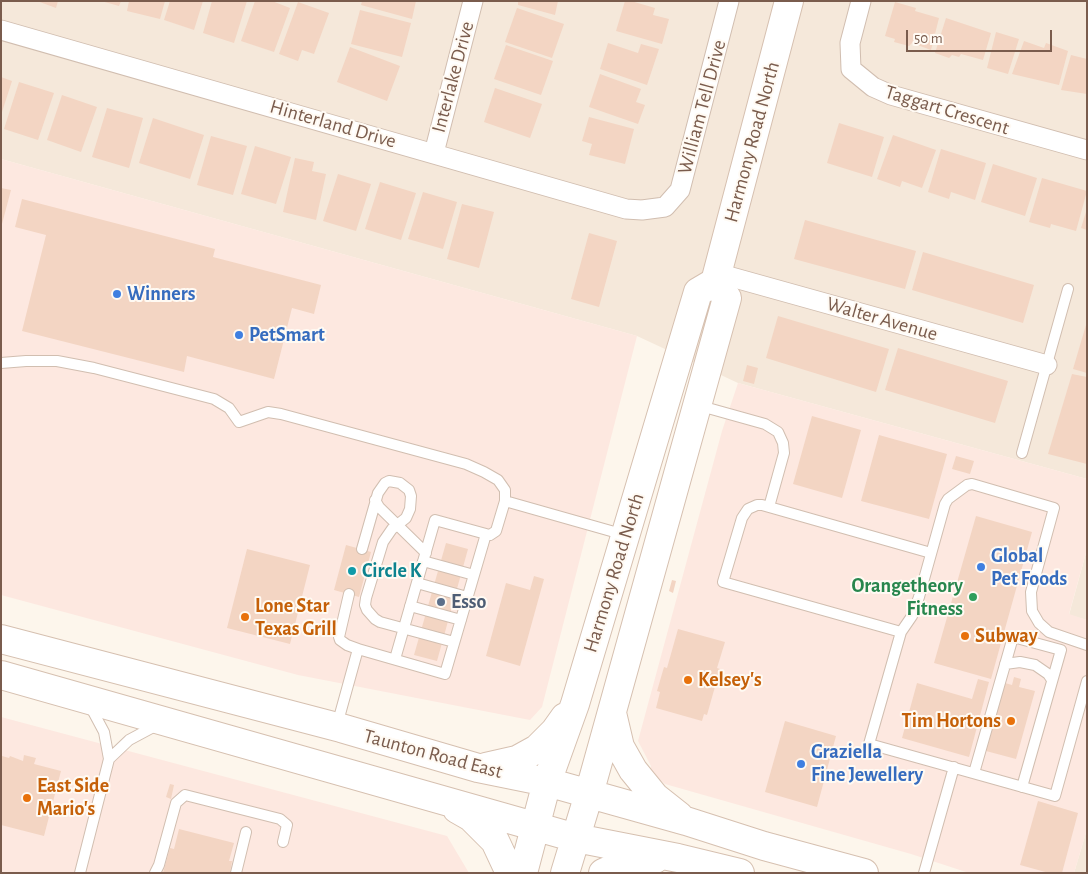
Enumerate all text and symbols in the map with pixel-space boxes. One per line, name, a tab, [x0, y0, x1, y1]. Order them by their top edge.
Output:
street label: Interlake Drive	[427, 19, 479, 135]
scale bar	[908, 20, 1054, 52]
text: 50 m	[914, 31, 943, 46]
street label: William Tell Drive	[673, 37, 731, 177]
street label: Harmony Road North	[719, 59, 785, 225]
street label: Taggart Crescent	[882, 80, 1012, 140]
street label: Hinterland Drive	[267, 95, 399, 153]
place label: Winners	[127, 282, 195, 306]
marker: Winners	[111, 288, 123, 300]
street label: Walter Avenue	[824, 292, 940, 346]
place label: PetSmart	[249, 323, 325, 347]
marker: PetSmart	[233, 329, 245, 341]
street label: Harmony Road North	[578, 490, 650, 656]
place label: Global Pet Foods	[991, 544, 1067, 591]
place label: Circle K	[362, 559, 422, 583]
marker: Global Pet Foods	[975, 561, 987, 573]
marker: Circle K	[346, 565, 358, 577]
place label: Orangetheory Fitness	[851, 574, 963, 621]
place label: Esso	[451, 590, 486, 614]
marker: Orangetheory Fitness	[967, 591, 979, 603]
place label: Lone Star Texas Grill	[255, 594, 337, 641]
marker: Esso	[435, 596, 447, 608]
marker: Lone Star Texas Grill	[239, 611, 251, 623]
place label: Subway	[975, 624, 1038, 648]
marker: Subway	[959, 630, 971, 642]
place label: Kelsey's	[698, 668, 762, 692]
marker: Kelsey's	[682, 674, 694, 686]
place label: Tim Hortons	[902, 709, 1001, 733]
marker: Tim Hortons	[1005, 715, 1017, 727]
street label: Taunton Road East	[361, 724, 505, 784]
place label: Graziella Fine Jewellery	[811, 740, 923, 787]
marker: Graziella Fine Jewellery	[795, 758, 807, 770]
place label: East Side Mario's	[37, 774, 109, 821]
marker: East Side Mario's	[21, 792, 33, 804]

